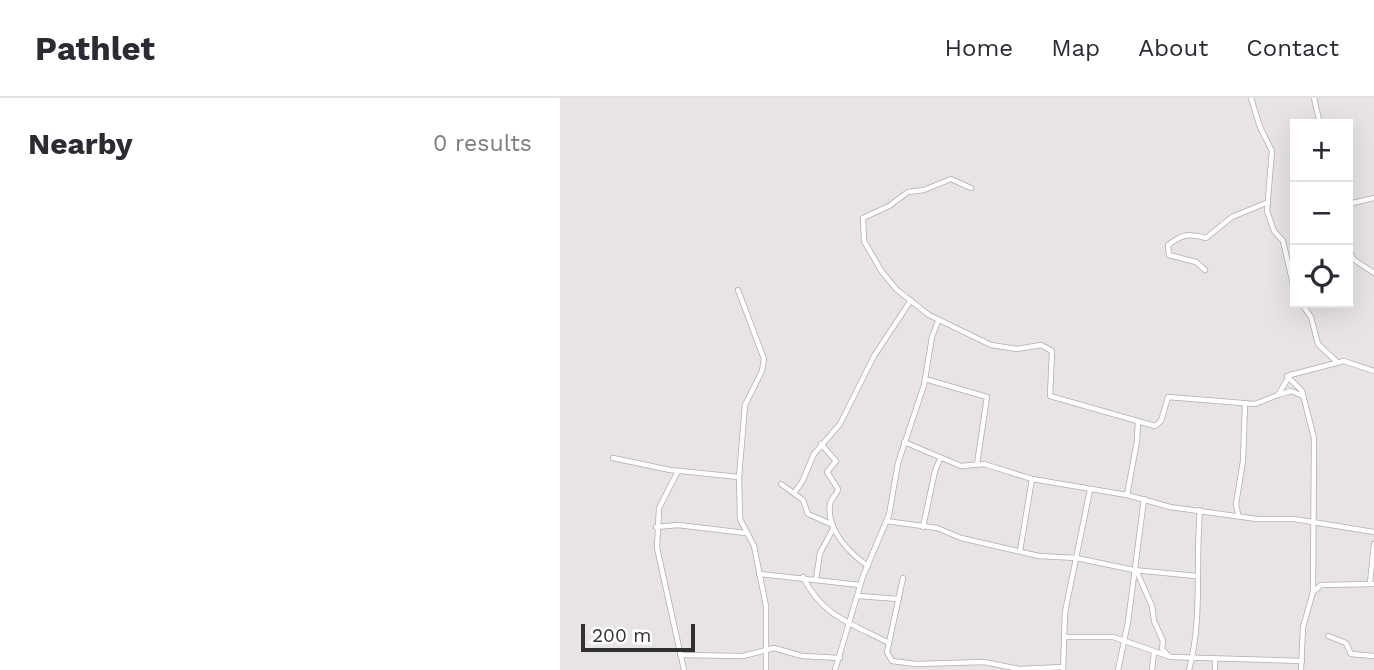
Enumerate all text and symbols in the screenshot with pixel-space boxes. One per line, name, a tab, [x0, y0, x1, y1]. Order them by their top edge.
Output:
text: Pathlet	[35, 29, 155, 68]
text: Home	[945, 34, 1013, 62]
text: Map	[1051, 34, 1100, 62]
text: About	[1138, 34, 1208, 62]
text: Contact	[1246, 34, 1339, 62]
map controls	[1290, 119, 1353, 308]
button: +	[1290, 119, 1353, 182]
text: Nearby	[28, 126, 133, 161]
text: 0 results	[433, 130, 532, 157]
button: −	[1290, 182, 1353, 245]
button: locate	[1290, 245, 1353, 308]
scale bar	[581, 621, 695, 653]
text: 200 m	[592, 624, 651, 647]

